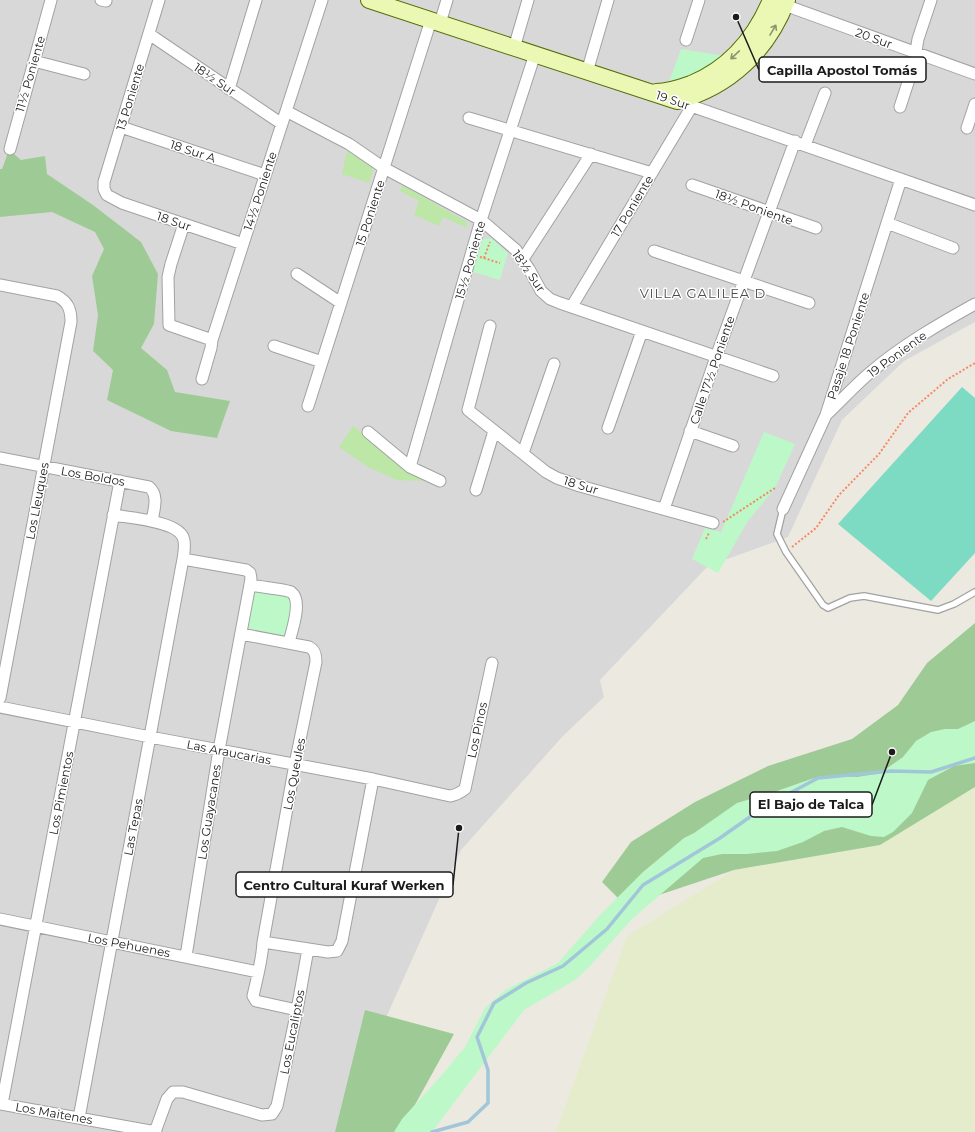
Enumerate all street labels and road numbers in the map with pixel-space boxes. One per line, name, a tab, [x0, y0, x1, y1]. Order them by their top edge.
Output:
street label: 20 Sur	[854, 24, 895, 52]
street label: 11½ Poniente	[12, 34, 48, 114]
street label: 18½ Sur	[191, 59, 239, 99]
street label: 13 Poniente	[113, 62, 147, 132]
street label: 19 Sur	[654, 87, 692, 113]
street label: 18 Sur A	[168, 137, 218, 166]
street label: 14½ Poniente	[240, 150, 280, 232]
street label: 17 Poniente	[608, 173, 656, 239]
street label: 15 Poniente	[352, 178, 388, 248]
street label: 18½ Poniente	[713, 186, 795, 228]
street label: 18 Sur	[155, 208, 193, 234]
street label: 15½ Poniente	[452, 219, 488, 301]
street label: 18½ Sur	[509, 247, 549, 295]
street label: Pasaje 18 Poniente	[824, 290, 872, 402]
street label: Calle 17½ Poniente	[686, 314, 738, 426]
street label: 19 Poniente	[865, 328, 929, 380]
street label: Los Lleuques	[22, 461, 52, 541]
street label: Los Boldos	[60, 463, 126, 489]
street label: 18 Sur	[562, 473, 600, 497]
street label: Los Pinos	[464, 701, 490, 759]
street label: Las Araucarias	[185, 736, 273, 768]
street label: Los Queules	[280, 736, 308, 811]
street label: Los Pimientos	[46, 750, 76, 836]
street label: Los Guayacanes	[194, 763, 224, 861]
street label: Las Tepas	[120, 797, 146, 857]
street label: Los Pehuenes	[86, 930, 172, 960]
street label: Los Eucaliptos	[276, 988, 308, 1076]
street label: Los Maitenes	[14, 1099, 94, 1127]

